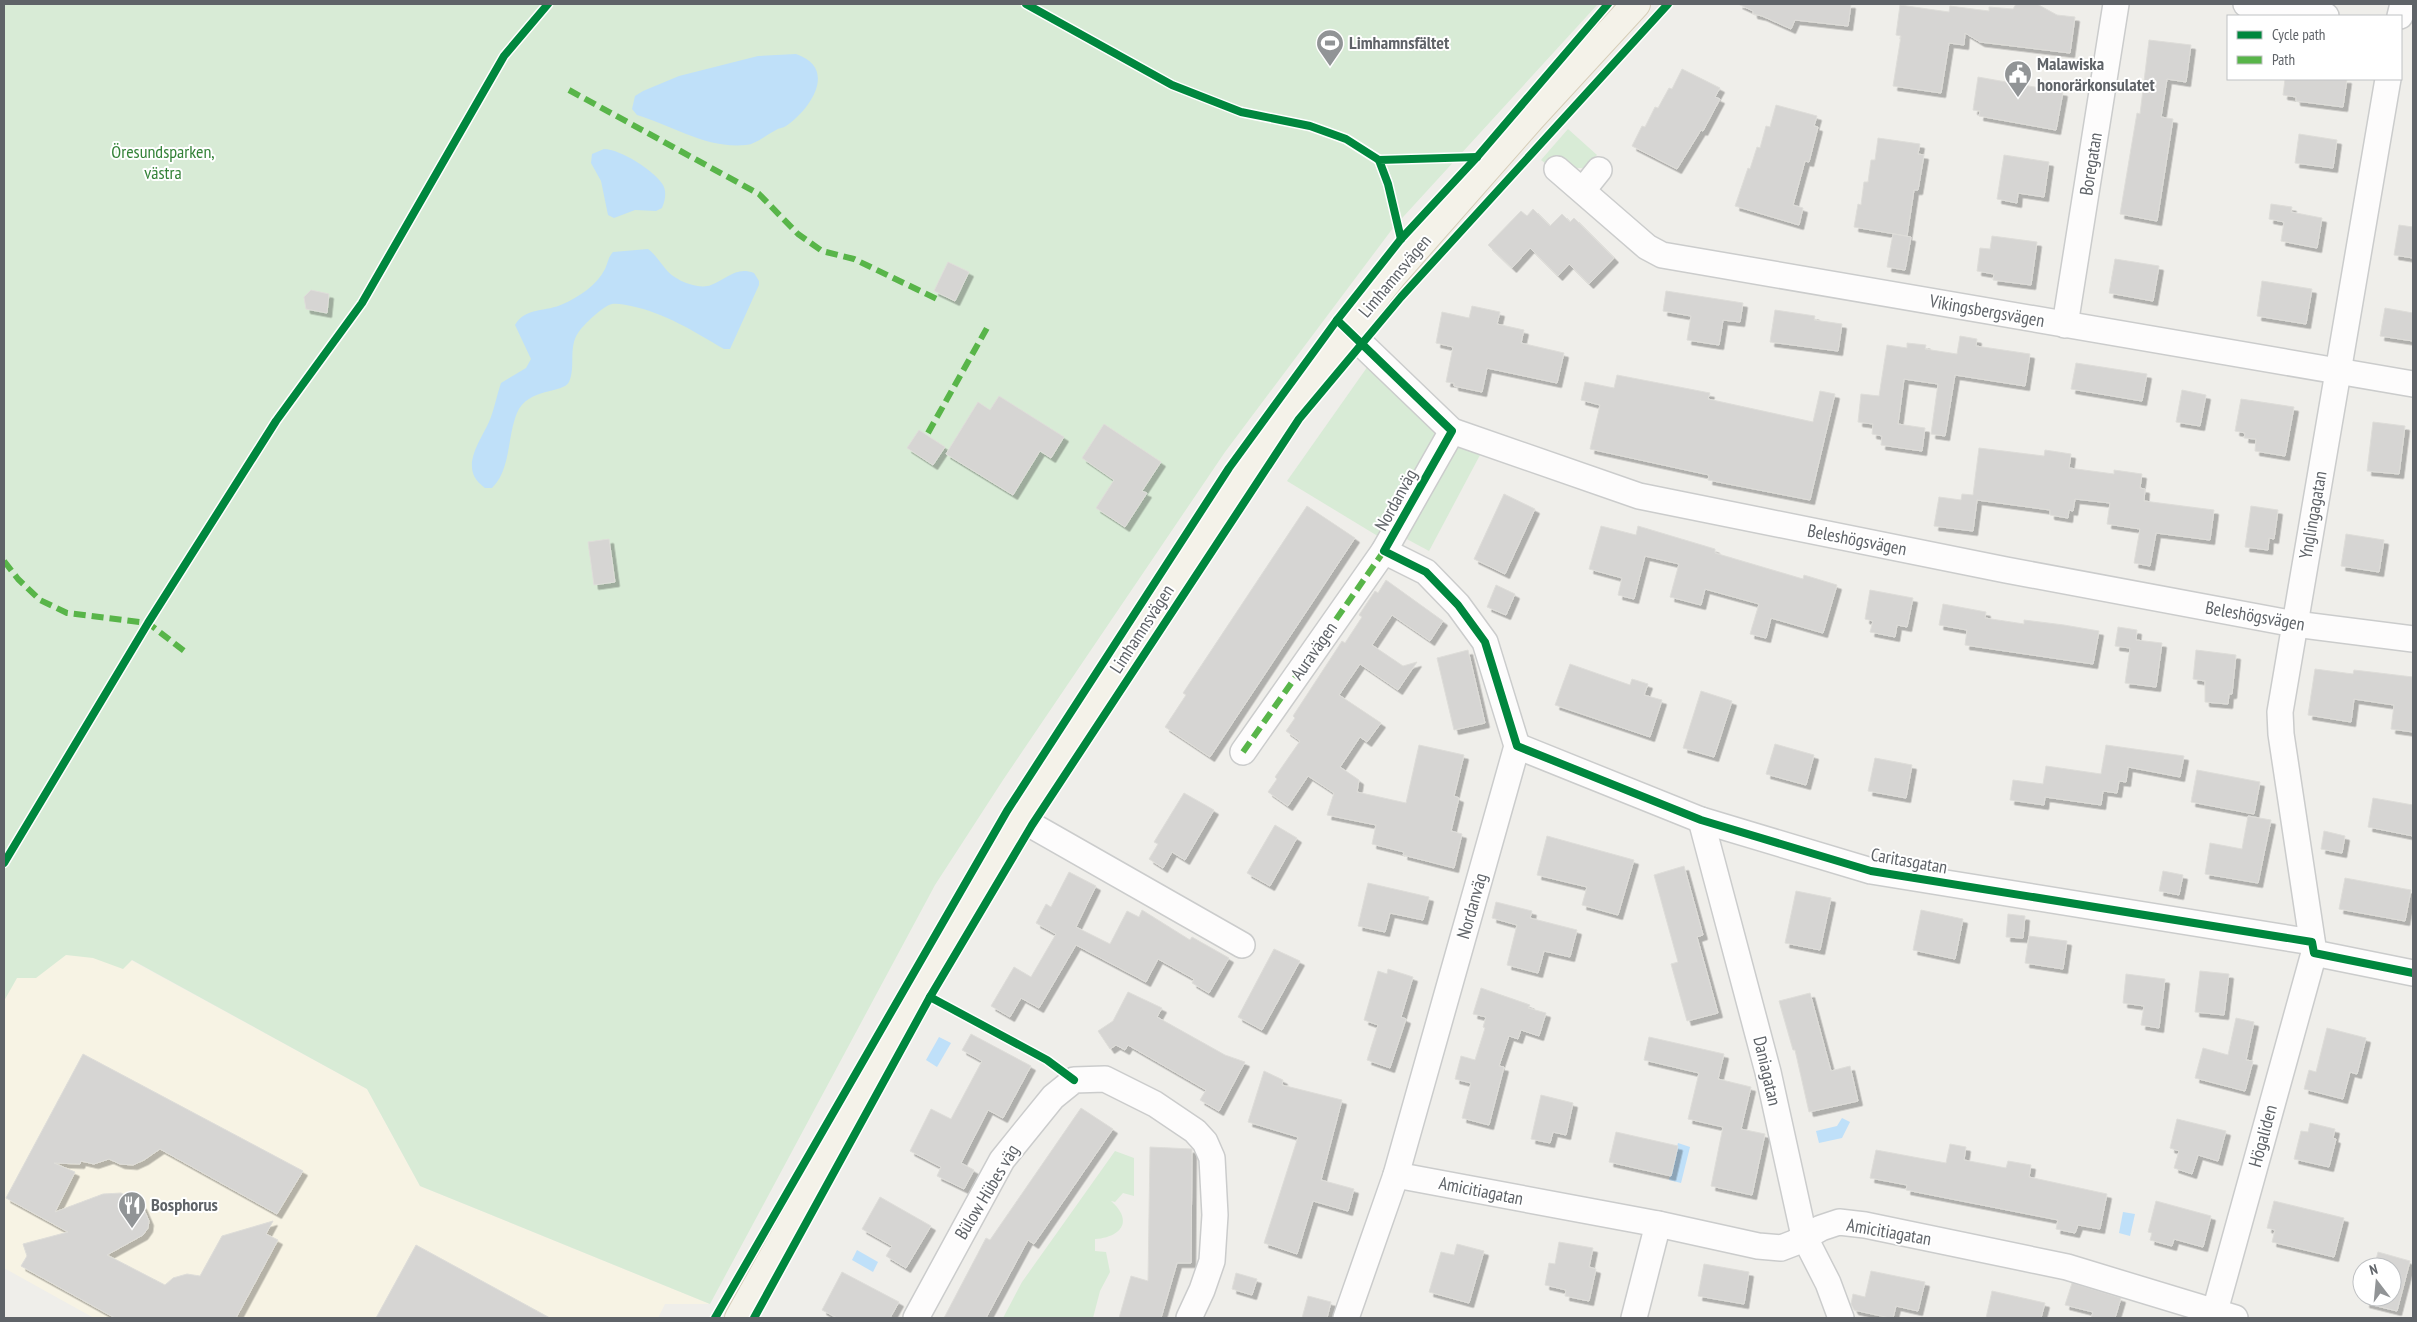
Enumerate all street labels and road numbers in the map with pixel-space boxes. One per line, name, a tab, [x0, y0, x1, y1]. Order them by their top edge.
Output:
street label: Boregatan	[2074, 131, 2107, 197]
street label: Limhamnsvägen	[1353, 230, 1436, 322]
street label: Vikingsbergsvägen	[1927, 289, 2046, 332]
street label: Nordanväg	[1369, 465, 1422, 535]
street label: Ynglingagatan	[2293, 469, 2332, 561]
street label: Beleshögsvägen	[1806, 519, 1909, 560]
street label: Limhamnsvägen	[1104, 580, 1179, 677]
street label: Beleshögsvägen	[2204, 595, 2307, 636]
street label: Auravägen	[1285, 617, 1342, 684]
street label: Caritasgatan	[1869, 842, 1949, 879]
street label: Nordanväg	[1451, 870, 1492, 941]
street label: Daniagatan	[1748, 1034, 1787, 1108]
street label: Högaliden	[2243, 1102, 2282, 1170]
street label: Bülow Hübes väg	[949, 1140, 1024, 1243]
street label: Amicitiagatan	[1437, 1171, 1525, 1210]
street label: Amicitiagatan	[1845, 1213, 1933, 1250]

